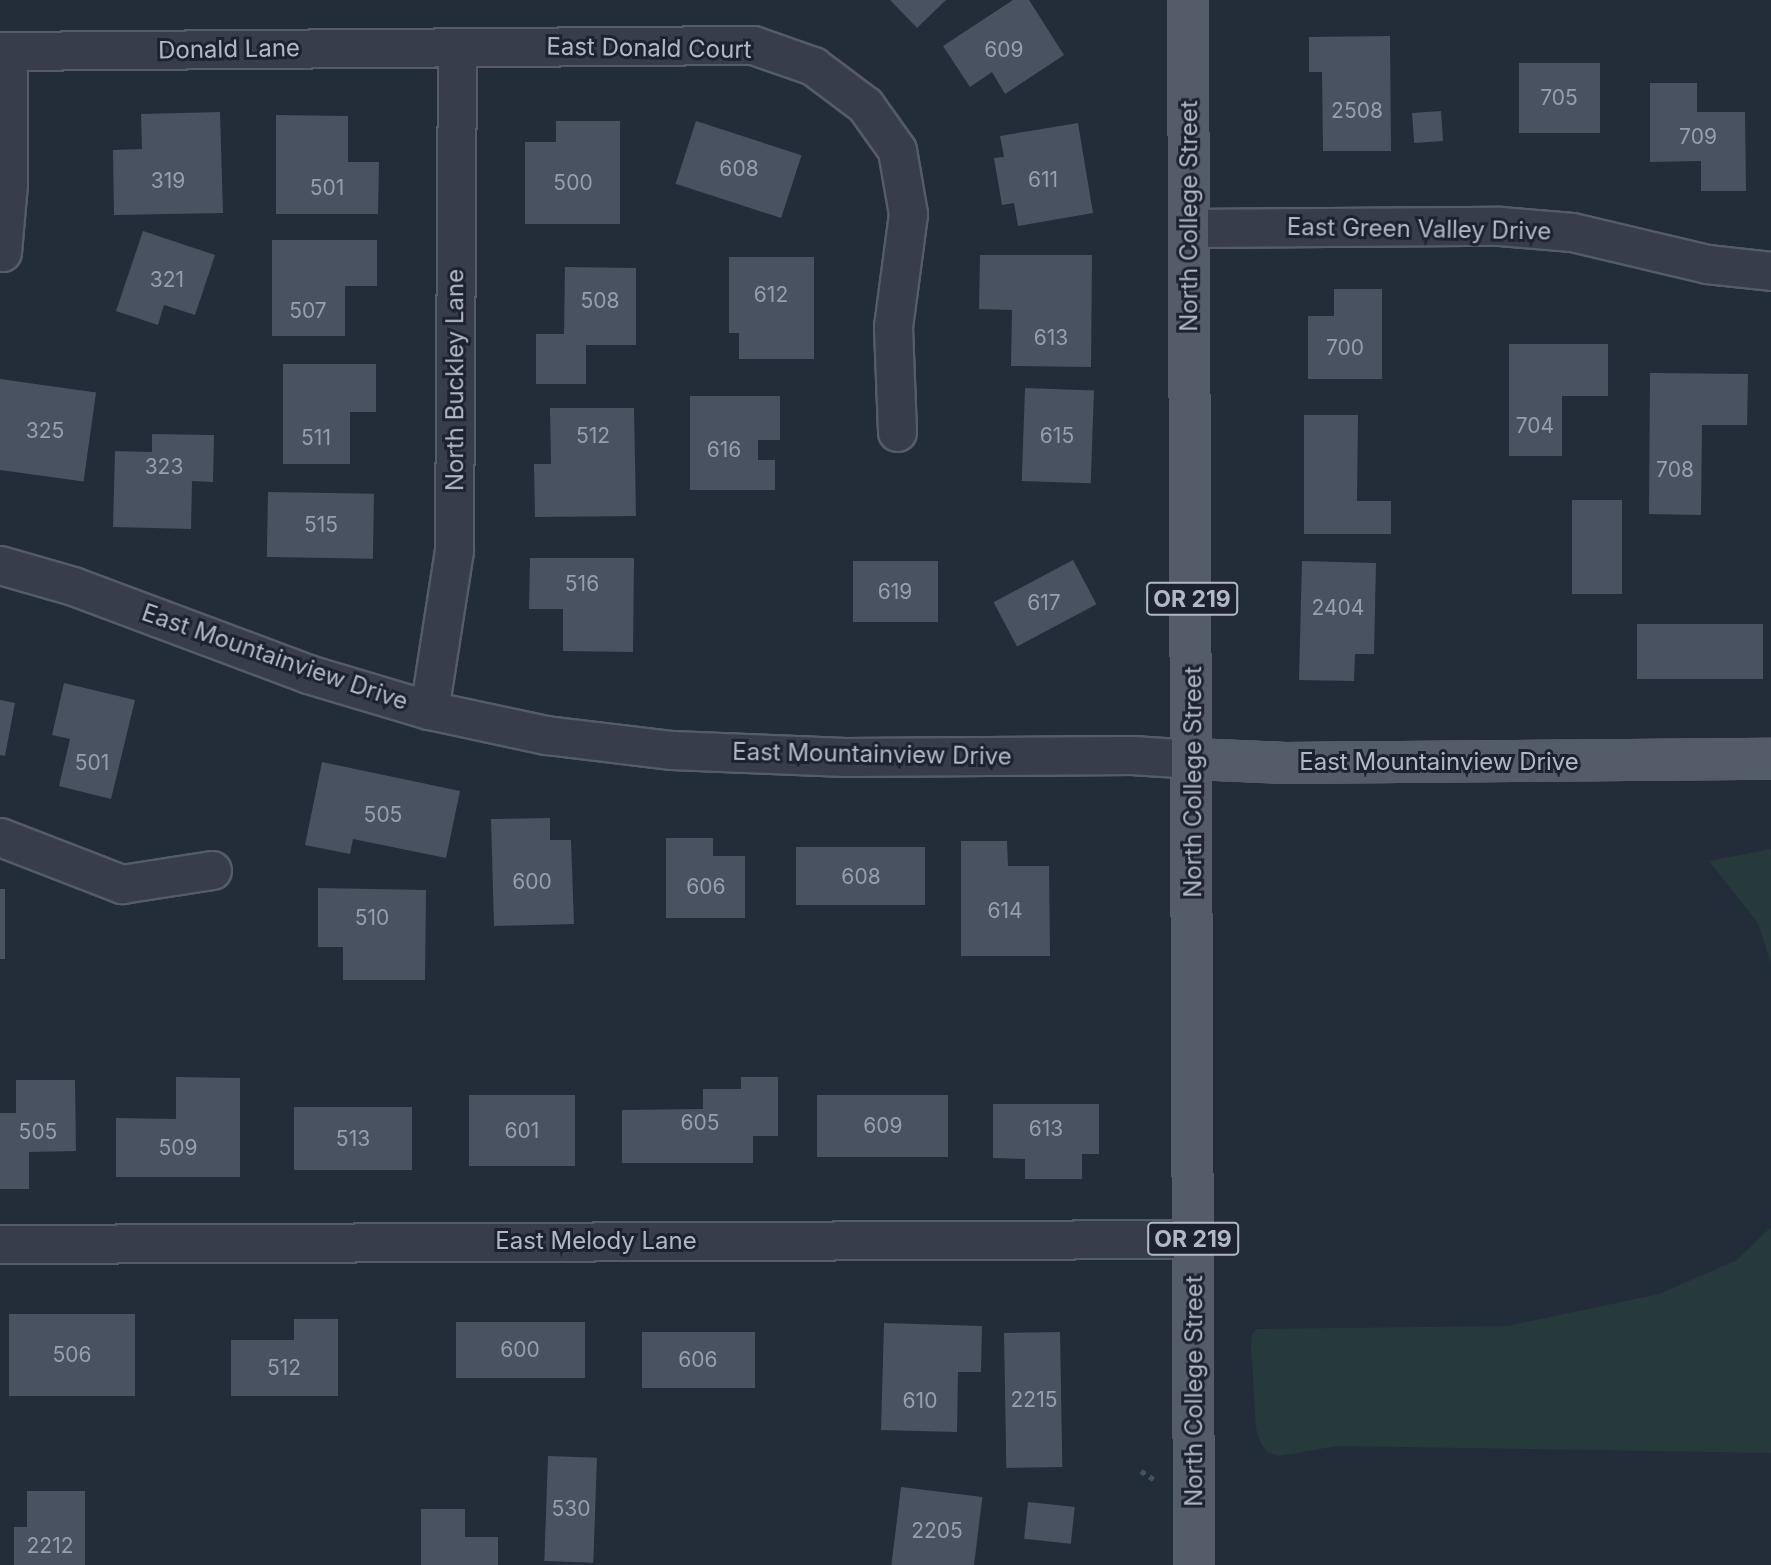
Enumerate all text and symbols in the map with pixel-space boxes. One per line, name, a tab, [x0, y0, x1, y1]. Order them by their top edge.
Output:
street label: East Donald Court	[546, 32, 752, 64]
street label: Donald Lane	[158, 33, 300, 65]
house number: 609	[984, 37, 1024, 63]
house number: 705	[1540, 85, 1578, 111]
house number: 2508	[1331, 98, 1383, 124]
street label: North College Street	[1175, 100, 1203, 332]
house number: 709	[1679, 124, 1717, 150]
house number: 608	[719, 156, 759, 182]
house number: 611	[1028, 167, 1058, 193]
house number: 319	[151, 168, 185, 194]
house number: 500	[553, 170, 593, 196]
house number: 501	[310, 175, 344, 201]
street label: East Green Valley Drive	[1287, 212, 1551, 246]
house number: 321	[150, 267, 184, 293]
street label: North Buckley Lane	[441, 269, 469, 491]
house number: 612	[754, 282, 788, 308]
house number: 508	[580, 288, 620, 314]
house number: 507	[289, 298, 327, 324]
house number: 613	[1034, 325, 1068, 351]
house number: 700	[1326, 335, 1364, 361]
house number: 704	[1516, 413, 1554, 439]
house number: 325	[26, 418, 64, 444]
house number: 512	[576, 423, 610, 449]
house number: 615	[1040, 423, 1074, 449]
house number: 511	[301, 425, 331, 451]
house number: 616	[707, 437, 741, 463]
house number: 323	[145, 454, 183, 480]
house number: 708	[1656, 457, 1694, 483]
house number: 515	[304, 512, 338, 538]
house number: 516	[565, 571, 599, 597]
house number: 619	[878, 579, 912, 605]
road number: OR 219	[1145, 580, 1239, 618]
house number: 617	[1027, 590, 1061, 616]
house number: 2404	[1312, 595, 1364, 621]
street label: East Mountainview Drive	[138, 598, 412, 716]
street label: North College Street	[1179, 666, 1207, 898]
street label: East Mountainview Drive	[732, 737, 1012, 771]
street label: East Mountainview Drive	[1299, 748, 1579, 776]
house number: 501	[75, 750, 109, 776]
house number: 505	[364, 802, 402, 828]
house number: 608	[841, 864, 881, 890]
house number: 600	[512, 869, 552, 895]
house number: 606	[686, 874, 726, 900]
house number: 614	[987, 898, 1023, 924]
house number: 510	[355, 905, 389, 931]
house number: 605	[680, 1110, 720, 1136]
house number: 609	[863, 1113, 903, 1139]
house number: 613	[1029, 1116, 1063, 1142]
house number: 601	[505, 1118, 539, 1144]
house number: 505	[19, 1119, 57, 1145]
house number: 513	[336, 1126, 370, 1152]
house number: 509	[158, 1135, 198, 1161]
road number: OR 219	[1146, 1220, 1240, 1258]
street label: East Melody Lane	[495, 1227, 697, 1255]
street label: North College Street	[1180, 1275, 1208, 1507]
house number: 600	[500, 1337, 540, 1363]
house number: 506	[52, 1342, 92, 1368]
house number: 606	[678, 1347, 718, 1373]
house number: 512	[267, 1355, 301, 1381]
house number: 2215	[1011, 1387, 1057, 1413]
house number: 610	[903, 1388, 937, 1414]
house number: 530	[552, 1496, 590, 1522]
house number: 2205	[911, 1518, 963, 1544]
house number: 2212	[27, 1533, 73, 1559]

